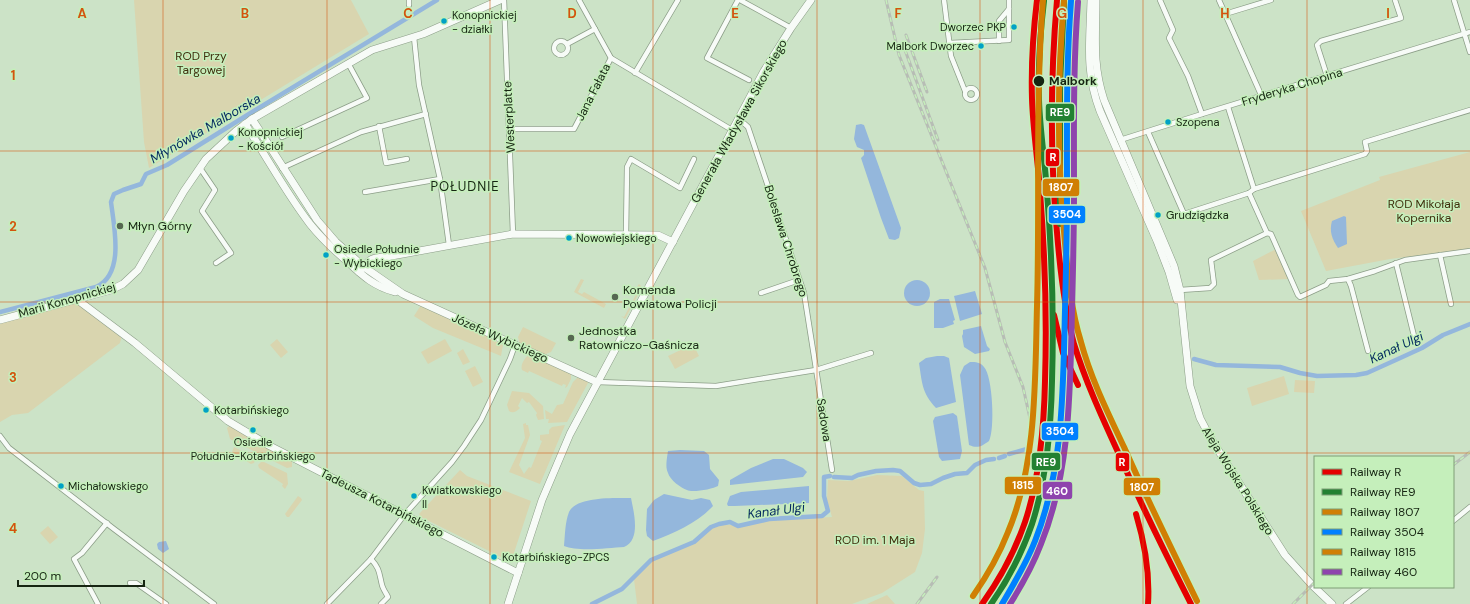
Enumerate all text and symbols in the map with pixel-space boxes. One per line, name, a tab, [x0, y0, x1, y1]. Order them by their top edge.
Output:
text: A	[77, 5, 87, 22]
text: B	[241, 5, 249, 22]
text: C	[403, 5, 413, 22]
text: D	[567, 5, 577, 22]
text: E	[731, 5, 739, 22]
text: F	[894, 5, 902, 22]
text: G	[1057, 5, 1067, 22]
text: H	[1220, 5, 1230, 22]
text: I	[1386, 5, 1390, 22]
place label: Konopnickiej - działki	[452, 8, 517, 36]
marker: Konopnickiej - działki	[439, 16, 449, 26]
place label: Dworzec PKP	[940, 20, 1006, 34]
marker: Dworzec PKP	[1009, 22, 1019, 32]
street label: Generała Władysława Sikorskiego	[687, 36, 791, 206]
place label: Malbork Dworzec	[886, 39, 974, 53]
marker: Malbork Dworzec	[976, 41, 986, 51]
park label: ROD Przy Targowej	[175, 48, 227, 78]
street label: Jana Fałata	[572, 61, 614, 123]
street label: Fryderyka Chopina	[1240, 64, 1344, 110]
text: 1	[11, 67, 15, 84]
place label: Malbork	[1049, 73, 1097, 89]
marker: Malbork	[1032, 74, 1046, 88]
street label: Westerplatte	[499, 80, 519, 153]
water label: Młynówka Malborska	[147, 90, 264, 167]
line badge: RE9	[1045, 103, 1075, 122]
text: RE9	[1050, 105, 1070, 119]
place label: Szopena	[1176, 115, 1219, 129]
marker: Szopena	[1163, 117, 1173, 127]
place label: Konopnickiej - Kościół	[238, 125, 303, 153]
marker: Konopnickiej - Kościół	[226, 133, 236, 143]
line badge: R	[1045, 148, 1060, 167]
text: R	[1050, 150, 1057, 164]
district label: POŁUDNIE	[430, 178, 500, 195]
line badge: 1807	[1042, 178, 1080, 197]
text: 1807	[1049, 180, 1073, 194]
street label: Bolesława Chrobrego	[760, 183, 812, 299]
park label: ROD Mikołaja Kopernika	[1388, 196, 1460, 226]
line badge: 3504	[1048, 205, 1086, 224]
text: 3504	[1053, 207, 1081, 221]
place label: Grudziądzka	[1166, 208, 1229, 222]
marker: Grudziądzka	[1153, 210, 1163, 220]
text: 2	[9, 218, 17, 235]
place label: Młyn Górny	[128, 218, 192, 234]
marker: Młyn Górny	[115, 221, 125, 231]
place label: Nowowiejskiego	[576, 231, 657, 245]
marker: Nowowiejskiego	[564, 233, 574, 243]
place label: Osiedle Południe - Wybickiego	[334, 242, 419, 270]
marker: Osiedle Południe - Wybickiego	[321, 250, 331, 260]
street label: Marii Konopnickiej	[16, 278, 118, 322]
place label: Komenda Powiatowa Policji	[623, 282, 717, 312]
marker: Komenda Powiatowa Policji	[610, 292, 620, 302]
street label: Józefa Wybickiego	[449, 310, 551, 366]
place label: Jednostka Ratowniczo-Gaśnicza	[579, 323, 699, 353]
water label: Kanał Ulgi	[1366, 327, 1427, 367]
marker: Jednostka Ratowniczo-Gaśnicza	[566, 333, 576, 343]
text: 3	[9, 369, 17, 386]
street label: Sadowa	[813, 397, 835, 443]
place label: Kotarbińskiego	[214, 403, 289, 417]
marker: Kotarbińskiego	[201, 405, 211, 415]
line badge: 3504	[1041, 422, 1079, 441]
text: 3504	[1046, 424, 1074, 438]
street label: Aleja Wojska Polskiego	[1198, 424, 1278, 538]
marker: Osiedle Południe-Kotarbińskiego	[248, 425, 258, 435]
place label: Osiedle Południe-Kotarbińskiego	[191, 435, 315, 463]
line badge: RE9	[1031, 452, 1061, 471]
line badge: R	[1115, 452, 1130, 472]
text: RE9	[1036, 455, 1056, 469]
text: R	[1119, 455, 1126, 469]
legend	[1314, 456, 1454, 588]
text: Railway R	[1350, 464, 1401, 480]
street label: Tadeusza Kotarbińskiego	[318, 465, 446, 541]
line badge: 1815	[1004, 476, 1042, 495]
line badge: 1807	[1123, 477, 1161, 496]
text: 1815	[1012, 478, 1034, 492]
place label: Michałowskiego	[68, 479, 148, 493]
text: 1807	[1130, 480, 1154, 494]
marker: Michałowskiego	[56, 481, 66, 491]
line badge: 460	[1042, 481, 1073, 500]
place label: Kwiatkowskiego II	[422, 483, 502, 511]
text: 460	[1046, 484, 1068, 498]
text: Railway RE9	[1350, 484, 1416, 500]
marker: Kwiatkowskiego II	[409, 491, 419, 501]
water label: Kanał Ulgi	[746, 498, 807, 522]
text: Railway 1807	[1350, 504, 1420, 520]
text: 4	[9, 520, 17, 537]
text: Railway 3504	[1350, 524, 1424, 540]
park label: ROD im. 1 Maja	[835, 532, 915, 548]
text: Railway 1815	[1350, 544, 1416, 560]
place label: Kotarbińskiego-ZPCS	[502, 550, 609, 564]
marker: Kotarbińskiego-ZPCS	[489, 552, 499, 562]
scale bar	[18, 562, 144, 588]
text: Railway 460	[1350, 564, 1417, 580]
text: 200 m	[24, 568, 61, 584]

